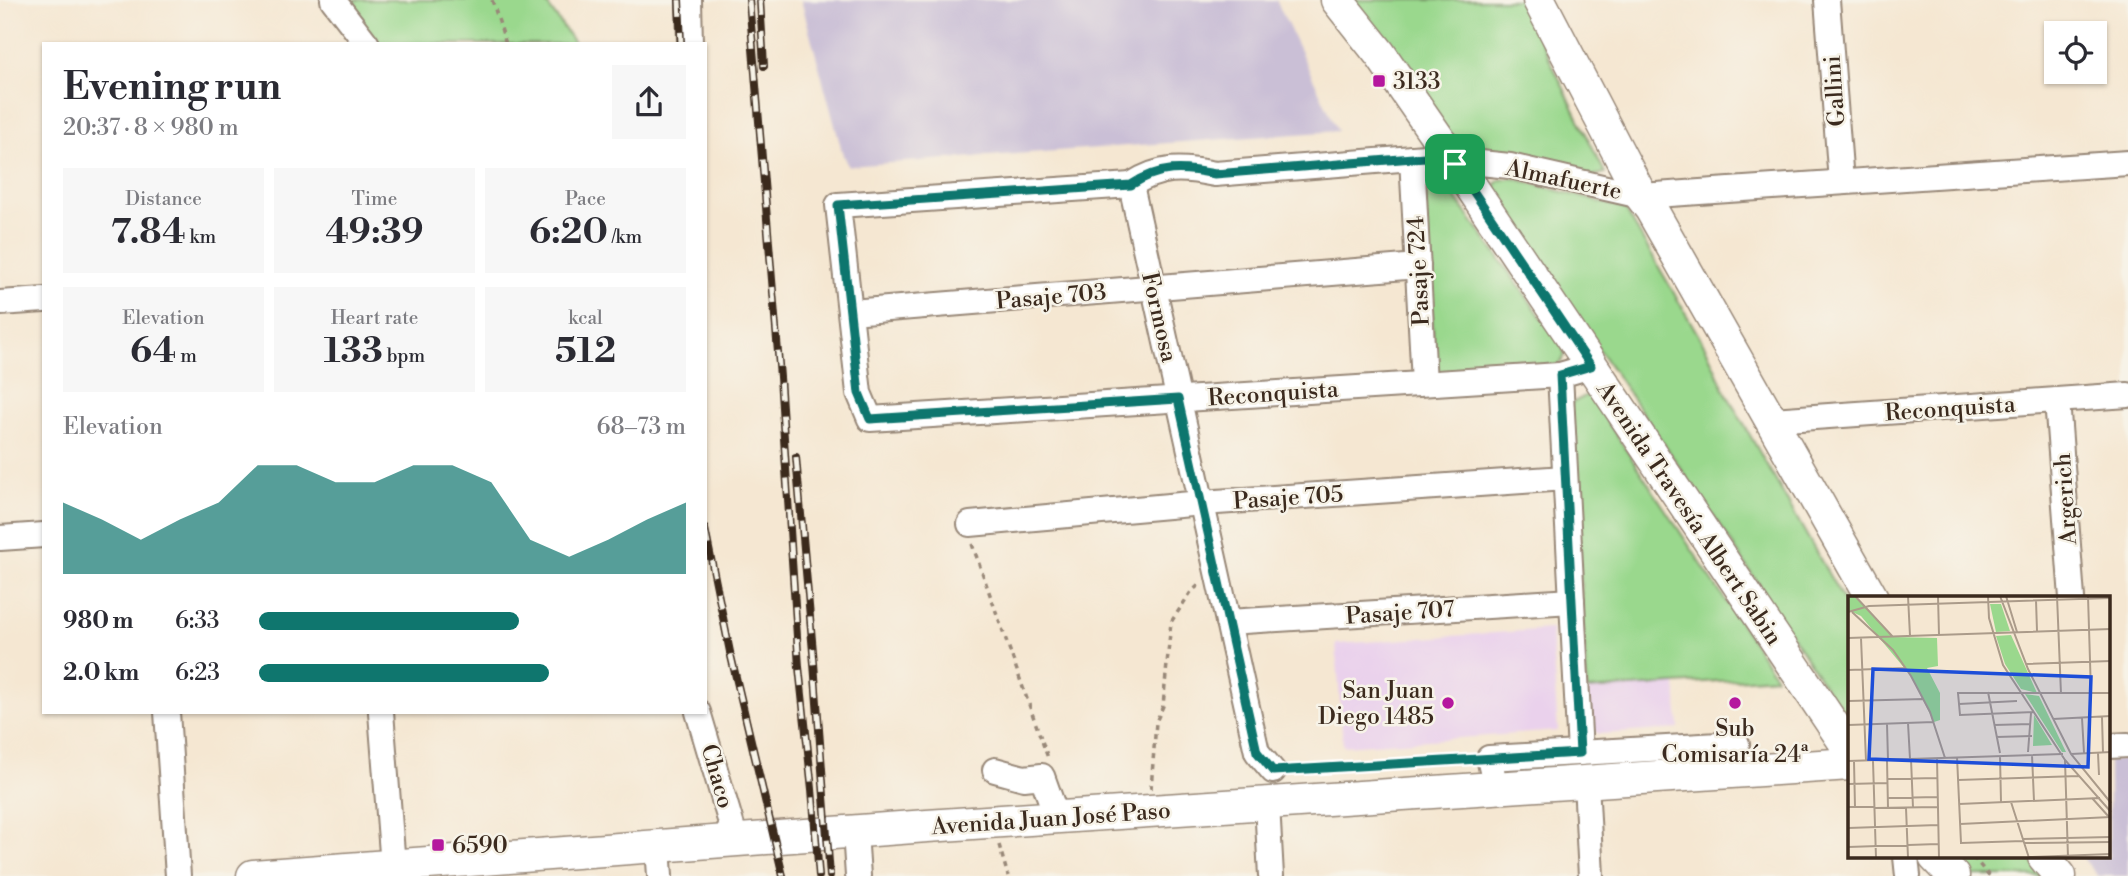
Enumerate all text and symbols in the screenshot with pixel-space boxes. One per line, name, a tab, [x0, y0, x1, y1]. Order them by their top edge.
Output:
map controls	[2044, 21, 2107, 84]
button: locate	[2044, 21, 2107, 84]
street label: Gallini	[1819, 54, 1851, 127]
text: Evening run	[63, 64, 281, 111]
button: share	[612, 65, 686, 139]
place label: 3133	[1393, 68, 1440, 96]
marker: 3133	[1371, 73, 1387, 89]
text: 20:37 · 8 × 980 m	[63, 114, 239, 142]
pin	[1425, 134, 1485, 194]
icon: arrive	[1436, 145, 1474, 183]
street label: Almafuerte	[1502, 154, 1624, 206]
text: Distance	[125, 187, 202, 211]
text: Time	[352, 187, 397, 211]
text: Pace	[565, 187, 606, 211]
text: 7.84	[111, 211, 186, 254]
text: 49:39	[325, 211, 424, 254]
text: 6:20	[529, 211, 608, 254]
street label: Pasaje 724	[1402, 215, 1436, 327]
text: km	[186, 225, 216, 249]
text: /km	[608, 225, 642, 249]
street label: Formosa	[1135, 269, 1183, 365]
street label: Pasaje 703	[995, 278, 1107, 316]
text: Elevation	[122, 306, 205, 330]
text: Heart rate	[331, 306, 418, 330]
text: kcal	[568, 306, 603, 330]
text: 64	[130, 330, 176, 373]
text: 133	[324, 330, 383, 373]
text: 512	[555, 330, 616, 373]
text: m	[176, 344, 197, 368]
text: bpm	[383, 344, 425, 368]
street label: Reconquista	[1207, 375, 1340, 413]
street label: Avenida Travesía Albert Sabin	[1590, 376, 1788, 651]
street label: Reconquista	[1884, 390, 2017, 428]
text: Elevation	[63, 413, 163, 441]
text: 68–73 m	[597, 413, 686, 441]
street label: Argerich	[2049, 452, 2083, 547]
street label: Pasaje 705	[1232, 480, 1344, 516]
street label: Pasaje 707	[1345, 595, 1456, 631]
inset map	[1848, 596, 2110, 858]
text: 980 m	[63, 607, 133, 635]
text: 6:33	[175, 607, 220, 635]
text: 2.0 km	[63, 659, 139, 687]
text: 6:23	[175, 659, 220, 687]
place label: San Juan Diego 1485	[1318, 677, 1434, 731]
marker: San Juan Diego 1485	[1440, 695, 1456, 711]
marker: Sub Comisaría 24ª	[1727, 695, 1743, 711]
place label: Sub Comisaría 24ª	[1661, 715, 1809, 769]
street label: Chaco	[695, 741, 740, 812]
street label: Avenida Juan José Paso	[930, 797, 1172, 841]
place label: 6590	[452, 832, 508, 860]
marker: 6590	[430, 837, 446, 853]

